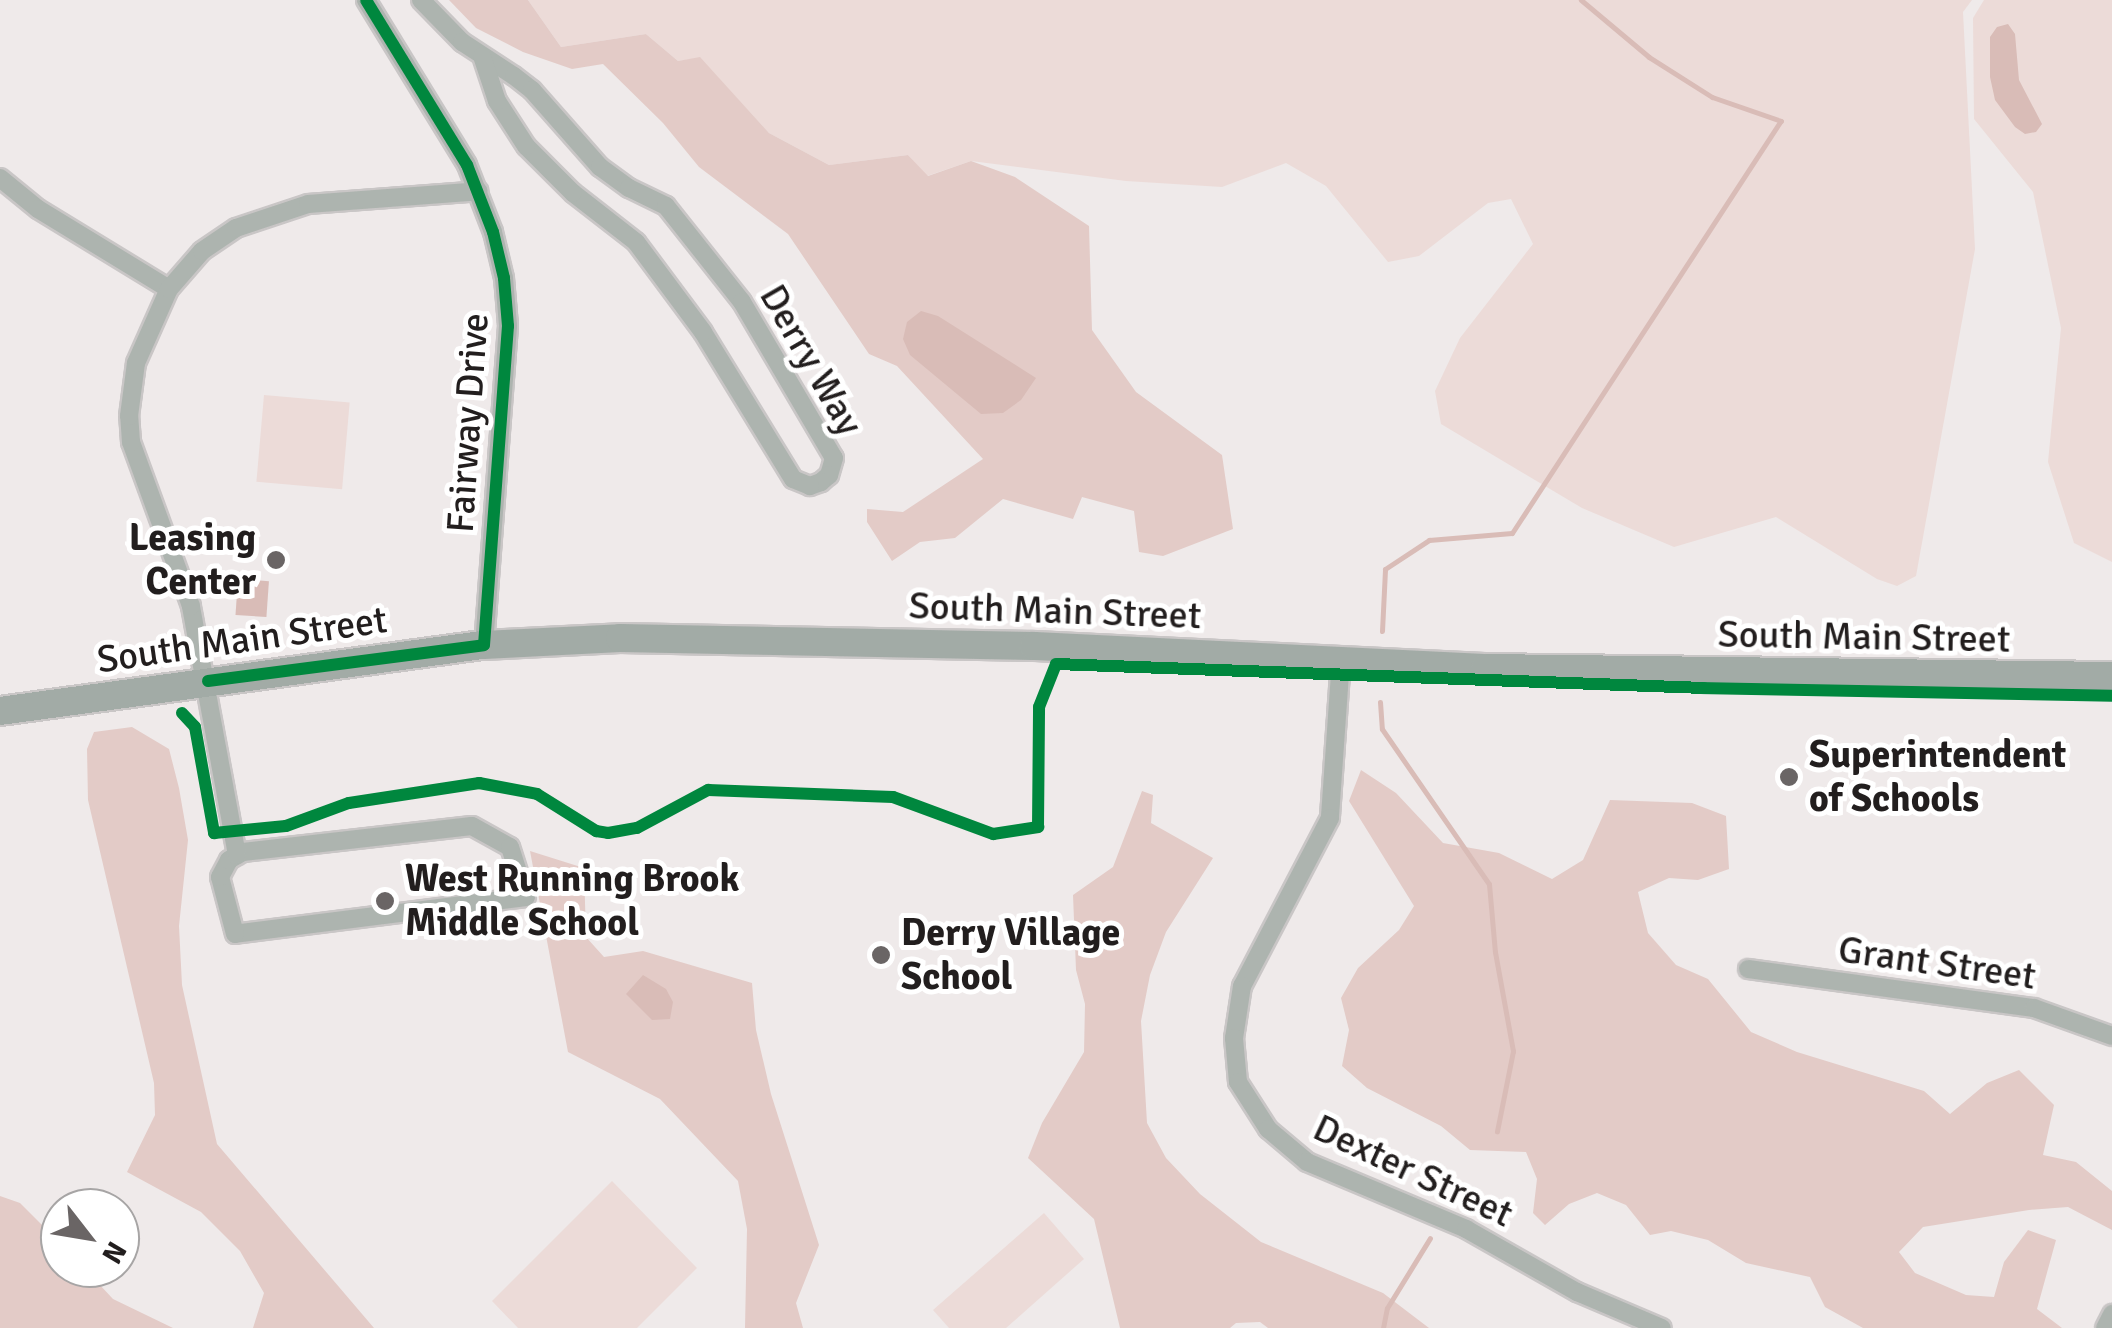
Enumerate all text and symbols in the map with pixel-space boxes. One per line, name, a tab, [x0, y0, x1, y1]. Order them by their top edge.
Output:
street label: Derry Way	[750, 277, 872, 443]
street label: Fairway Drive	[438, 312, 498, 534]
place label: Leasing Center	[129, 515, 256, 604]
marker: Leasing Center	[265, 549, 287, 571]
street label: South Main Street	[908, 583, 1202, 639]
street label: South Main Street	[94, 597, 390, 683]
street label: South Main Street	[1717, 612, 2011, 662]
place label: Superintendent of Schools	[1809, 732, 2066, 822]
marker: Superintendent of Schools	[1778, 766, 1800, 788]
place label: West Running Brook Middle School	[405, 856, 739, 946]
marker: West Running Brook Middle School	[374, 890, 396, 912]
place label: Derry Village School	[901, 910, 1120, 999]
street label: Grant Street	[1835, 927, 2039, 999]
marker: Derry Village School	[870, 944, 892, 966]
street label: Dexter Street	[1306, 1105, 1520, 1237]
north arrow	[40, 1188, 140, 1288]
text: N	[94, 1235, 134, 1270]

